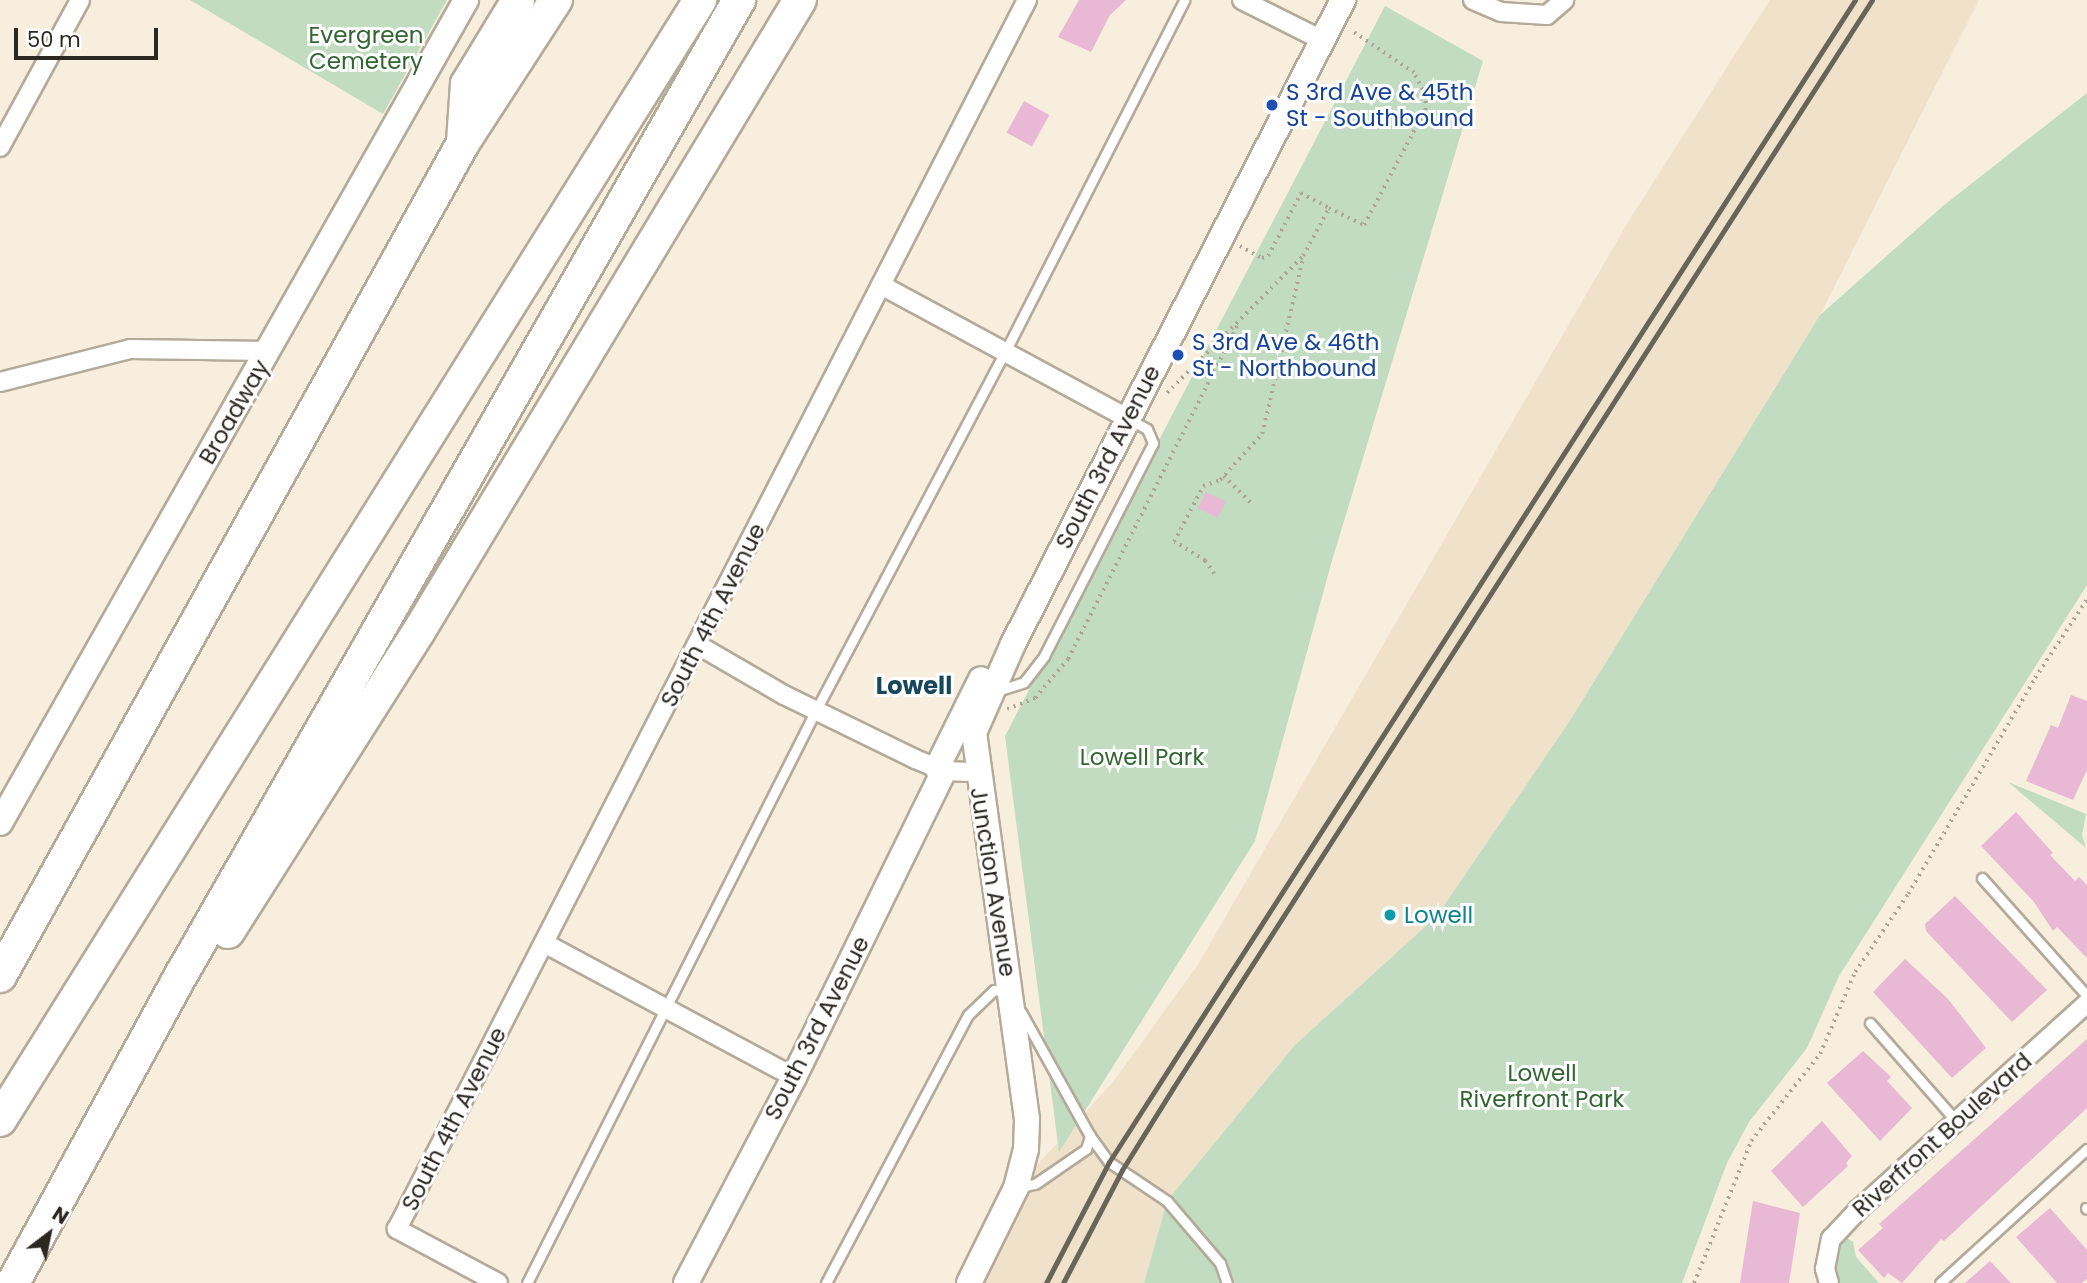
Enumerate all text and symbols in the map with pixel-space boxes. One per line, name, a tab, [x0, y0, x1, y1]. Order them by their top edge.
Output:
scale bar	[18, 14, 161, 58]
park label: Evergreen Cemetery	[309, 21, 423, 75]
text: 50 m	[27, 25, 81, 54]
place label: S 3rd Ave & 45th St - Southbound	[1286, 78, 1474, 132]
marker: S 3rd Ave & 45th St - Southbound	[1264, 97, 1280, 113]
place label: S 3rd Ave & 46th St - Northbound	[1192, 328, 1380, 382]
marker: S 3rd Ave & 46th St - Northbound	[1170, 347, 1186, 363]
street label: Broadway	[193, 355, 275, 469]
street label: South 3rd Avenue	[1050, 361, 1166, 553]
street label: South 4th Avenue	[655, 519, 771, 711]
district label: Lowell	[876, 672, 952, 700]
park label: Lowell Park	[1080, 743, 1204, 771]
street label: Junction Avenue	[964, 785, 1022, 979]
place label: Lowell	[1404, 901, 1473, 929]
marker: Lowell	[1382, 907, 1398, 923]
street label: South 3rd Avenue	[759, 932, 875, 1124]
street label: South 4th Avenue	[396, 1023, 512, 1215]
street label: Riverfront Boulevard	[1847, 1047, 2037, 1223]
park label: Lowell Riverfront Park	[1460, 1059, 1624, 1113]
north arrow	[14, 1199, 84, 1269]
text: N	[47, 1201, 74, 1231]

